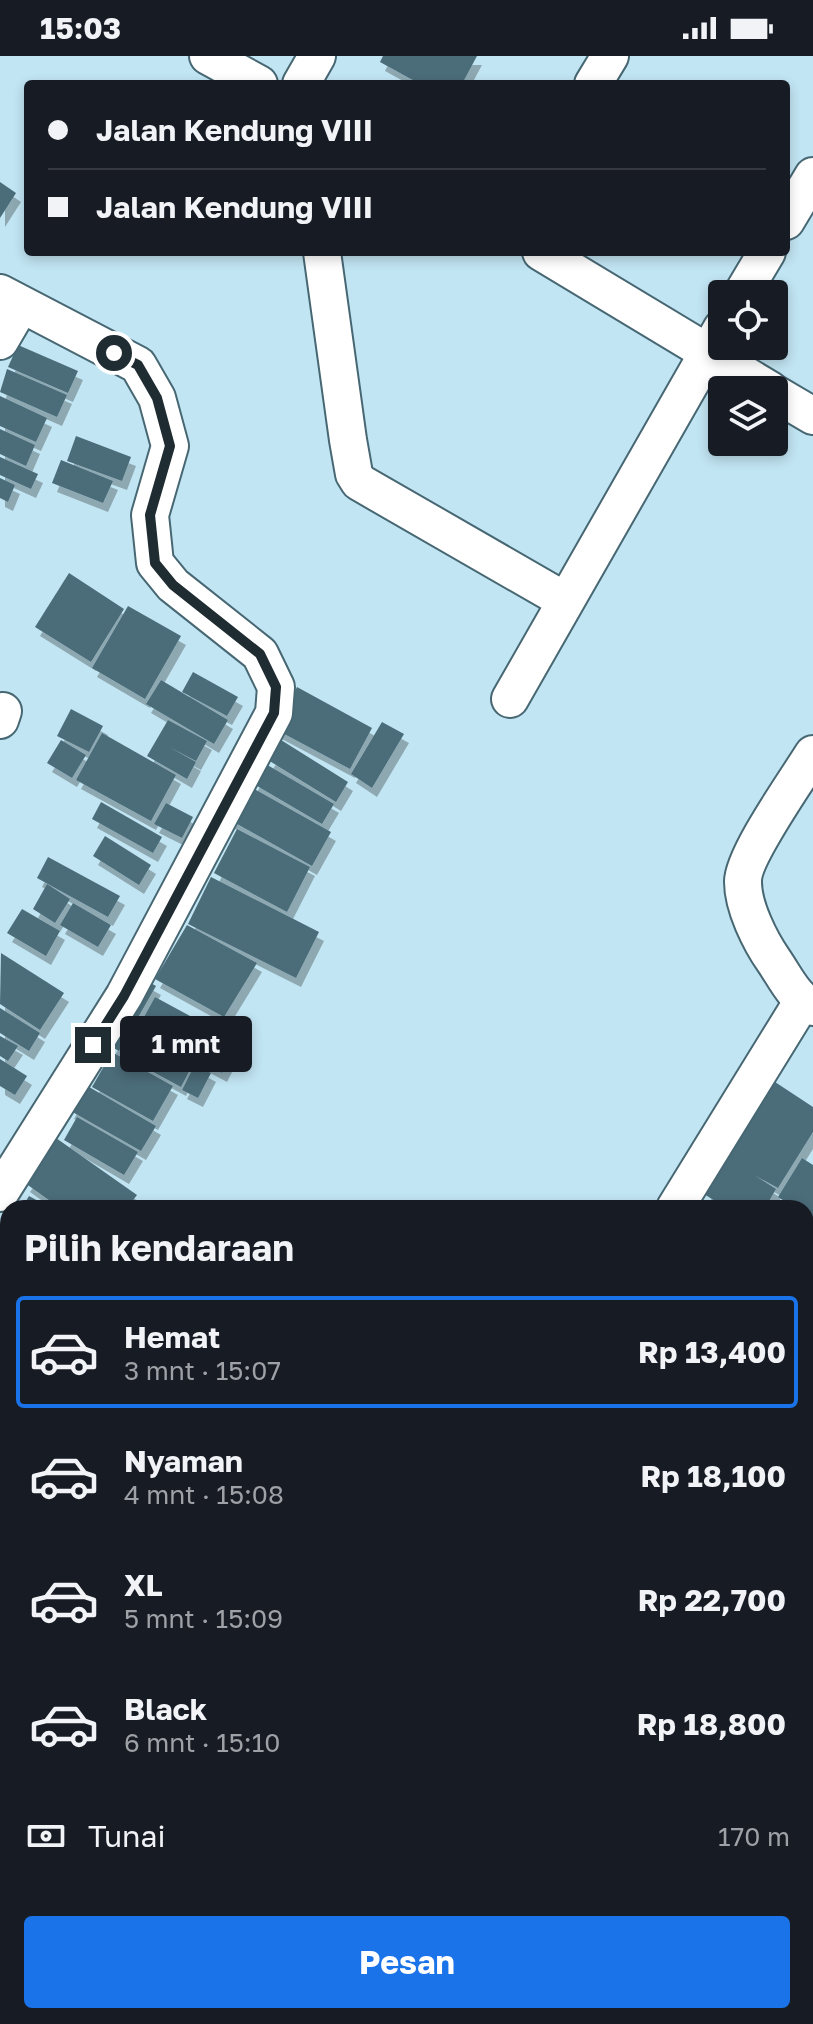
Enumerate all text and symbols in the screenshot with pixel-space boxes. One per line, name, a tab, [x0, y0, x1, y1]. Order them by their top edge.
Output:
text: 15:03	[40, 10, 121, 46]
text: Jalan Kendung VIII	[96, 112, 373, 148]
text: Jalan Kendung VIII	[96, 189, 373, 225]
map controls	[708, 280, 788, 456]
button: locate	[708, 280, 788, 360]
route start	[96, 335, 132, 371]
button: layers	[708, 376, 788, 456]
callout: 1 mnt	[121, 1017, 253, 1073]
route end	[75, 1027, 111, 1063]
text: 1 mnt	[152, 1028, 220, 1059]
text: Pilih kendaraan	[24, 1226, 294, 1269]
icon: car	[28, 1316, 100, 1388]
text: Hemat	[124, 1319, 220, 1355]
text: Rp 13,400	[638, 1334, 786, 1370]
text: 3 mnt · 15:07	[124, 1355, 281, 1386]
icon: car	[28, 1440, 100, 1512]
text: Nyaman	[124, 1443, 243, 1479]
text: Rp 18,100	[641, 1458, 786, 1494]
text: 4 mnt · 15:08	[124, 1479, 284, 1510]
icon: car	[28, 1564, 100, 1636]
text: XL	[124, 1567, 163, 1603]
text: Rp 22,700	[638, 1582, 786, 1618]
text: 5 mnt · 15:09	[124, 1603, 283, 1634]
icon: car	[28, 1688, 100, 1760]
text: Black	[124, 1691, 207, 1727]
text: Rp 18,800	[637, 1706, 786, 1742]
text: 6 mnt · 15:10	[124, 1727, 280, 1758]
icon: cash	[24, 1814, 68, 1858]
text: Tunai	[88, 1818, 166, 1854]
text: 170 m	[718, 1821, 790, 1852]
button: Pesan	[24, 1916, 790, 2008]

